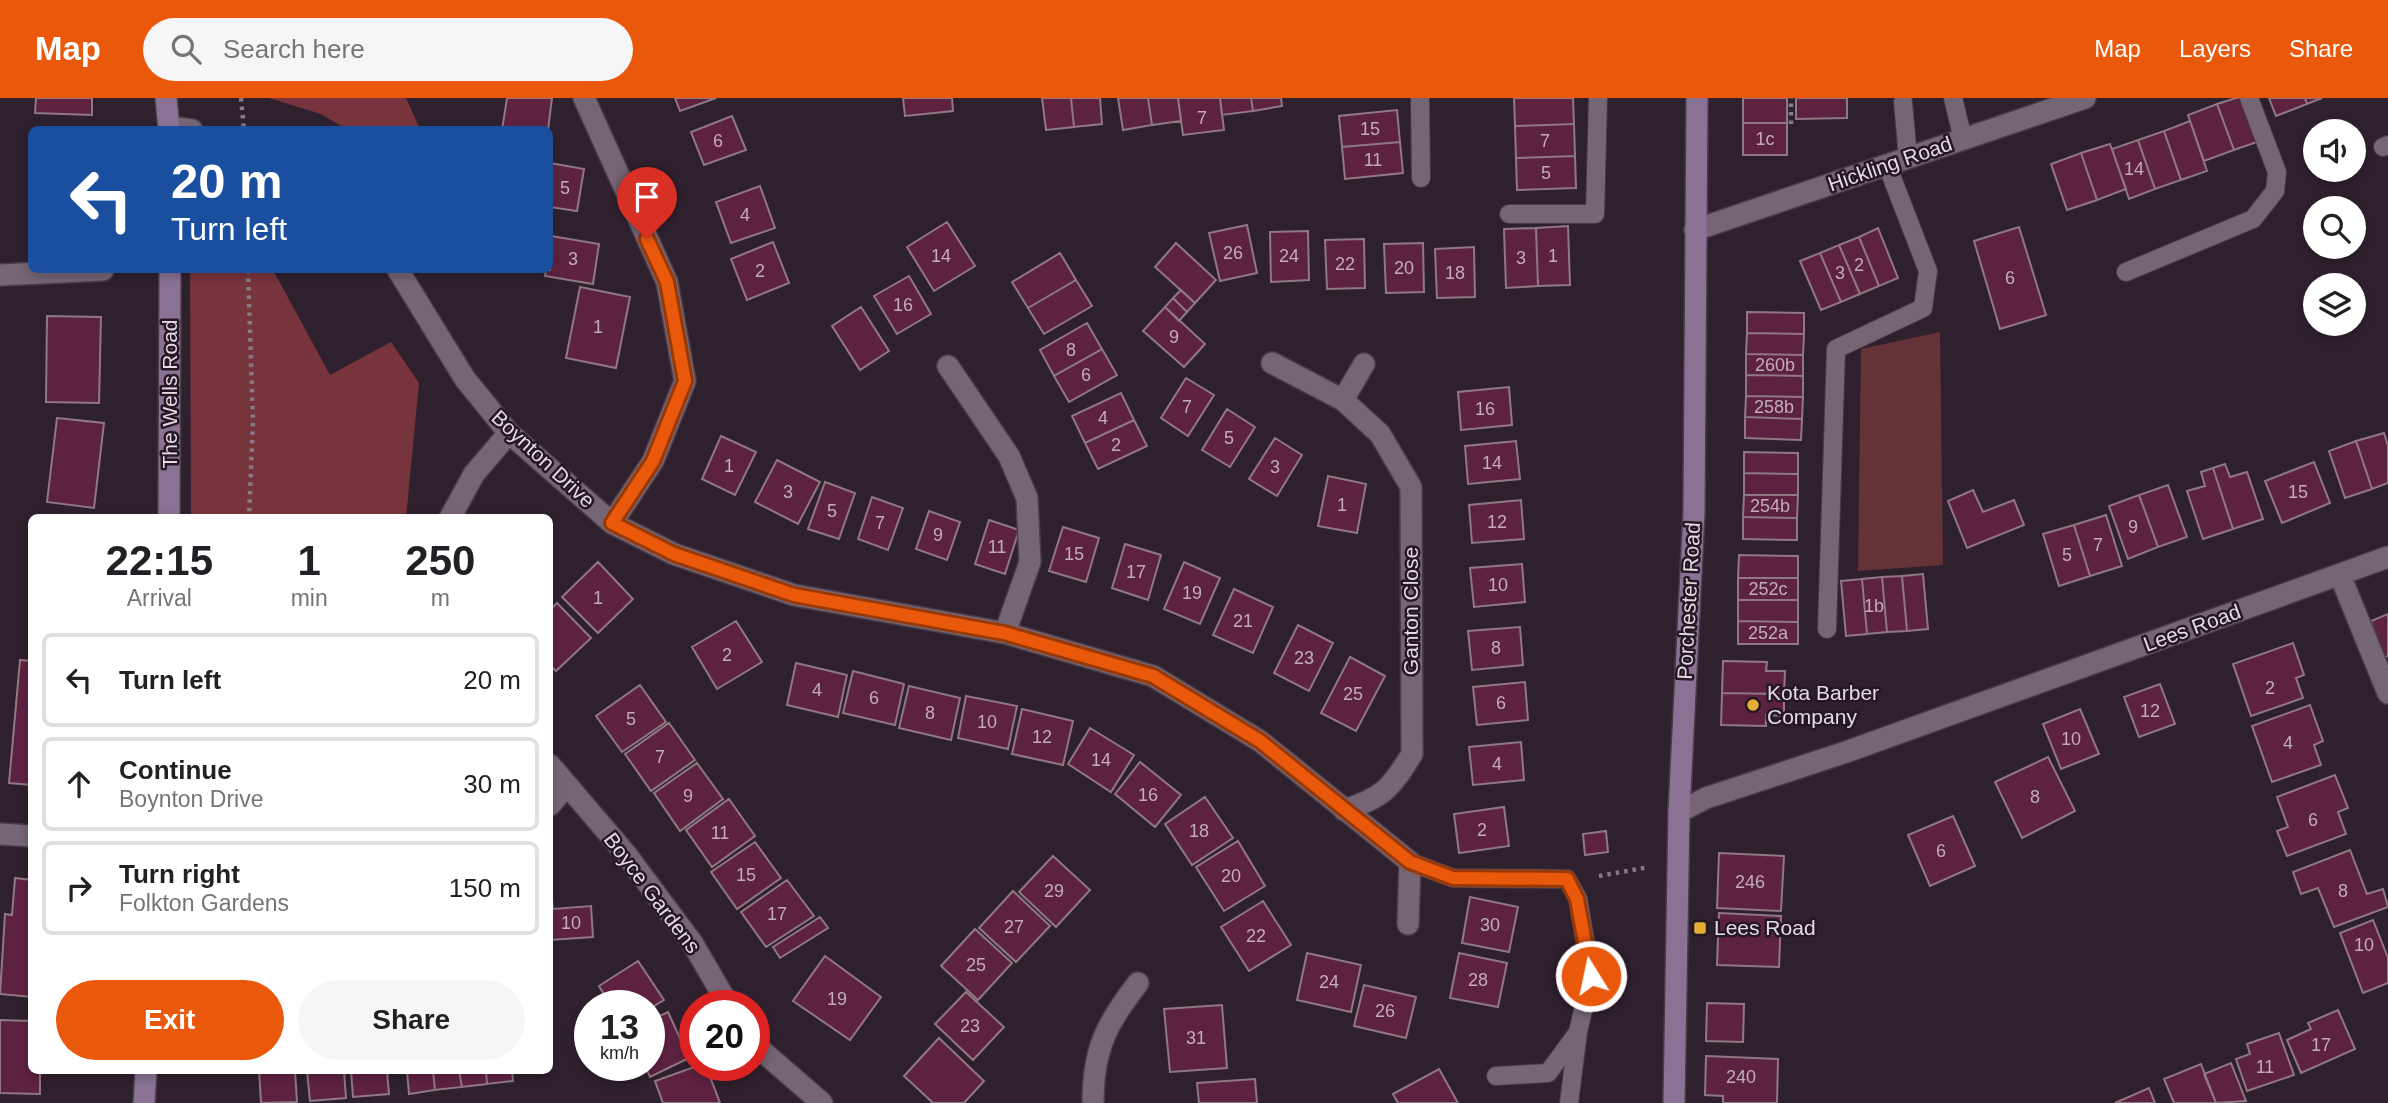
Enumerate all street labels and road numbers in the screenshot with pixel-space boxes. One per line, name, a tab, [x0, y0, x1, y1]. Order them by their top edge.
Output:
street label: Hickling Road	[1825, 132, 1955, 195]
street label: The Wells Road	[158, 319, 181, 469]
street label: Boynton Drive	[487, 405, 599, 512]
street label: Porchester Road	[1673, 522, 1704, 680]
street label: Ganton Close	[1399, 547, 1422, 675]
street label: Lees Road	[2140, 599, 2243, 656]
street label: Boyce Gardens	[600, 828, 705, 957]

